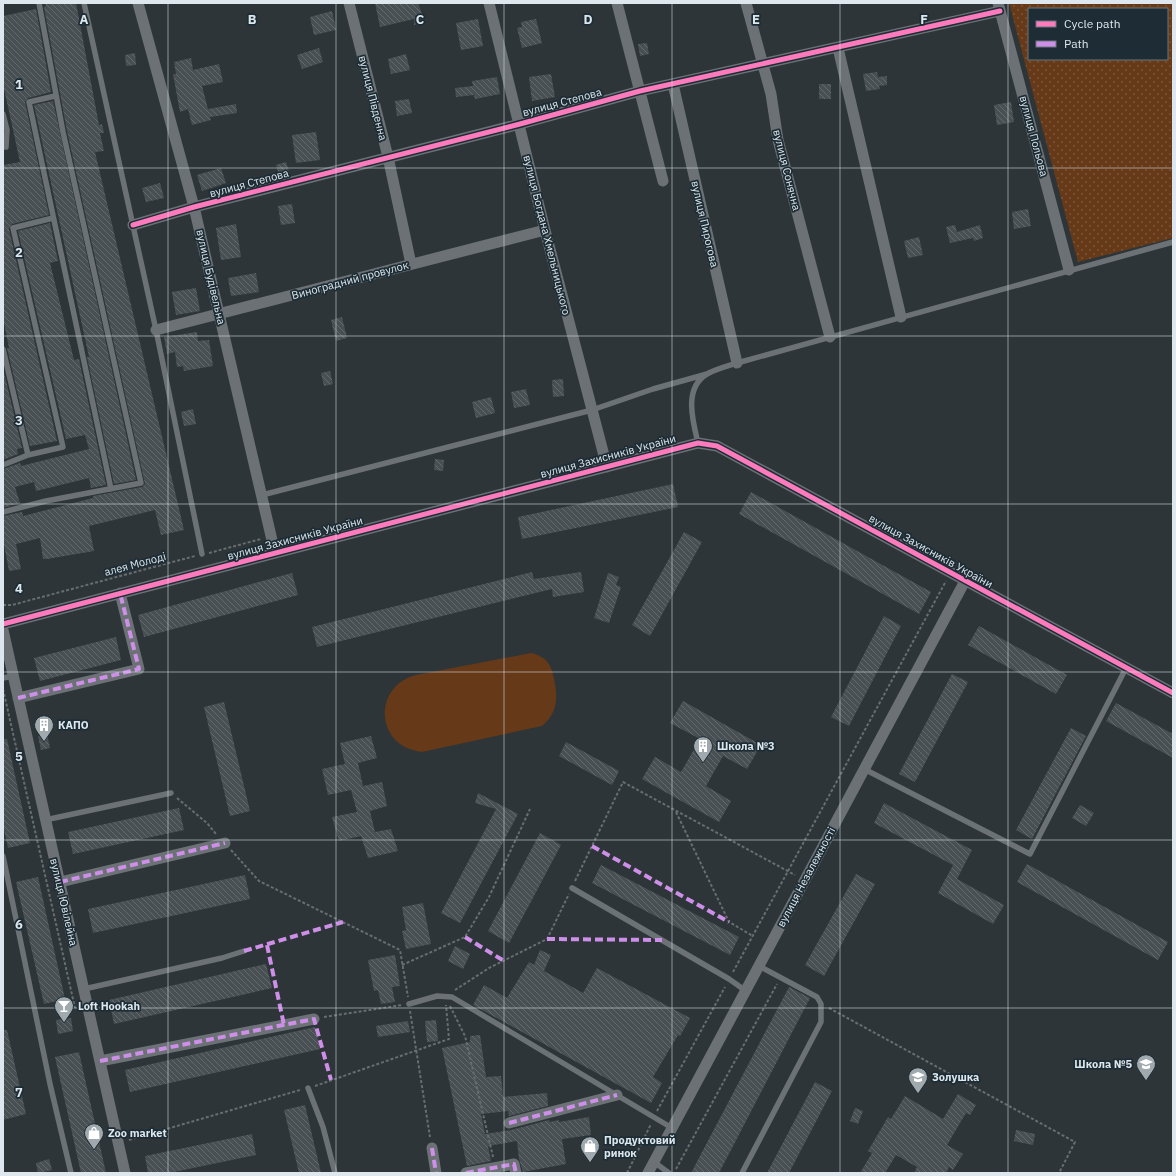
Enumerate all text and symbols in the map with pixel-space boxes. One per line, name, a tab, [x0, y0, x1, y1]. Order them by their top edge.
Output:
legend	[1028, 8, 1168, 60]
text: A	[80, 11, 89, 28]
text: B	[248, 11, 257, 28]
text: C	[416, 11, 425, 28]
text: D	[583, 11, 593, 28]
text: E	[752, 11, 760, 28]
text: F	[920, 11, 928, 28]
text: Cycle path	[1064, 16, 1121, 31]
text: Path	[1064, 36, 1089, 51]
street label: вулиця Південна	[356, 54, 390, 142]
text: 1	[15, 76, 23, 93]
street label: вулиця Степова	[521, 85, 603, 119]
street label: вулиця Польова	[1017, 94, 1052, 178]
street label: вулиця Сонячна	[770, 128, 804, 212]
street label: вулиця Богдана Хмельницького	[520, 154, 574, 316]
street label: вулиця Степова	[208, 166, 290, 200]
street label: вулиця Пирогова	[688, 179, 722, 269]
street label: вулиця Будівельна	[193, 228, 229, 326]
text: 2	[15, 244, 23, 261]
street label: Виноградний провулок	[290, 258, 410, 302]
text: 3	[15, 412, 23, 429]
street label: вулиця Захисників України	[539, 431, 677, 481]
street label: вулиця Захисників України	[866, 511, 996, 591]
street label: вулиця Захисників України	[226, 513, 364, 563]
street label: алея Молоді	[103, 549, 167, 579]
text: 4	[15, 580, 23, 597]
building icon: КАПО	[33, 714, 55, 742]
place label: КАПО	[58, 718, 89, 732]
building icon: Школа №3	[692, 735, 714, 763]
place label: Школа №3	[717, 739, 775, 753]
text: 5	[15, 748, 23, 765]
street label: вулиця Незалежності	[774, 825, 838, 929]
street label: вулиця Ювілейна	[47, 857, 81, 947]
text: 6	[15, 916, 23, 933]
bar icon: Loft Hookah	[53, 995, 75, 1023]
place label: Loft Hookah	[78, 999, 140, 1013]
school or university icon: Школа №5	[1135, 1053, 1157, 1081]
place label: Школа №5	[1074, 1057, 1132, 1071]
school or university icon: Золушка	[907, 1066, 929, 1094]
place label: Золушка	[932, 1070, 979, 1084]
text: 7	[15, 1084, 23, 1101]
shop icon: Zoo market	[83, 1122, 105, 1150]
place label: Zoo market	[108, 1126, 167, 1140]
place label: Продуктовий ринок	[604, 1133, 676, 1160]
shop icon: Продуктовий ринок	[579, 1135, 601, 1163]

